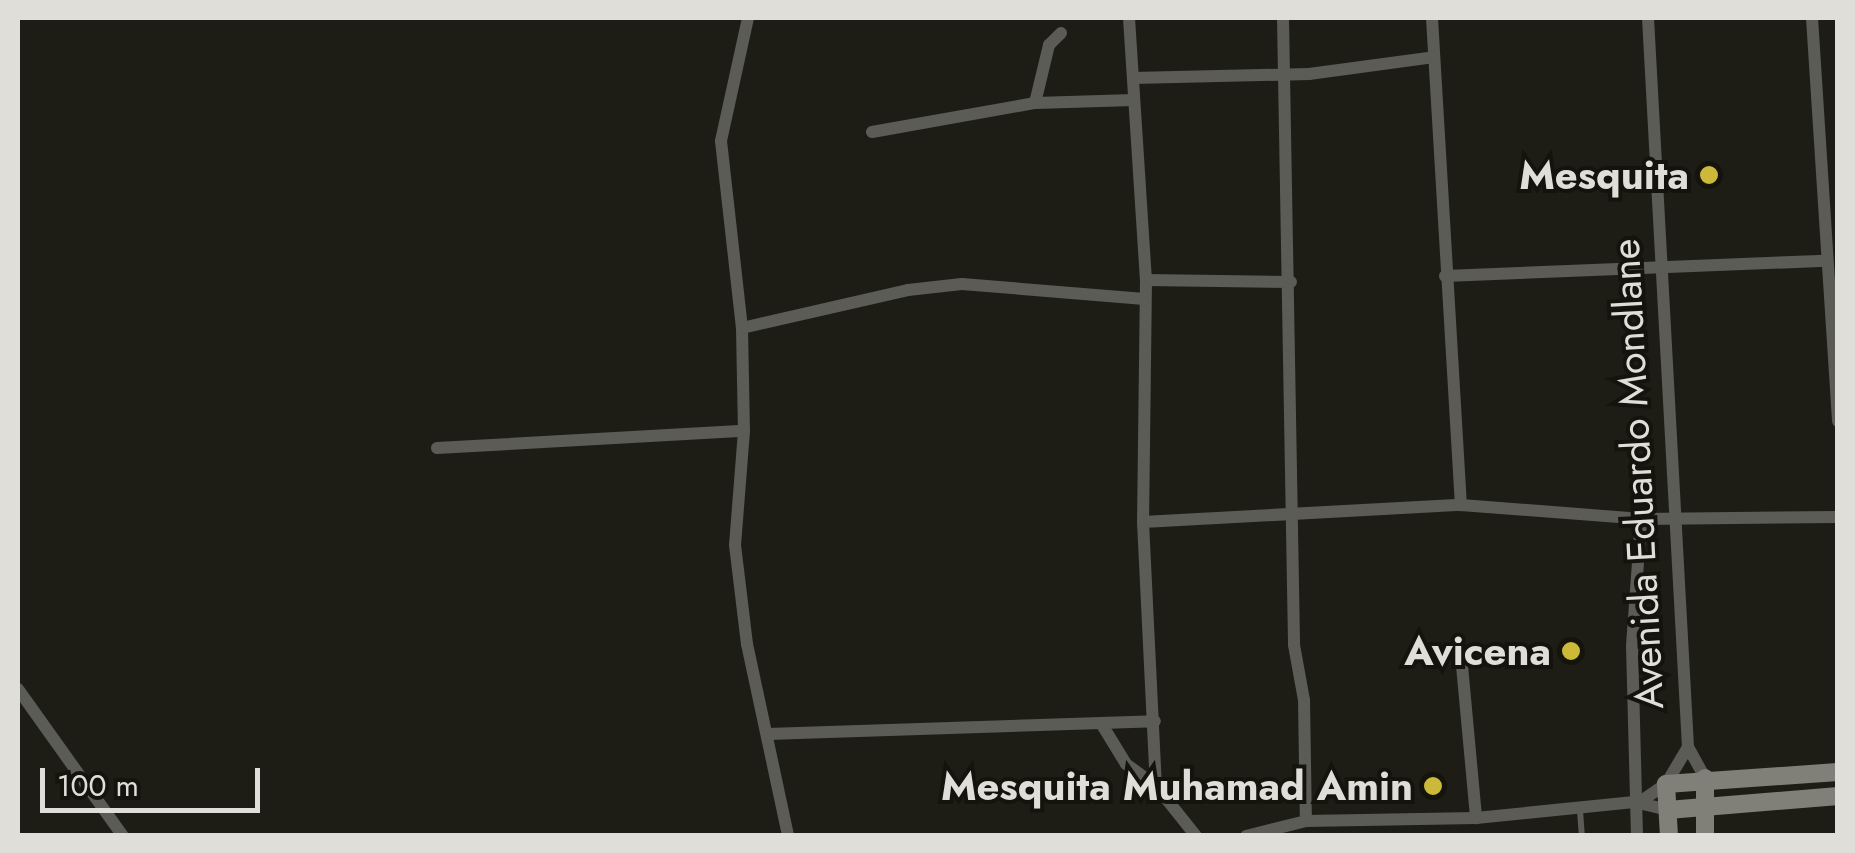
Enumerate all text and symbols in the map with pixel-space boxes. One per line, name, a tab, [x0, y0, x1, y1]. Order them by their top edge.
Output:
place label: Mesquita	[1519, 151, 1689, 199]
marker: Mesquita	[1698, 164, 1720, 186]
street label: Avenida Eduardo Mondlane	[1601, 238, 1673, 710]
place label: Avicena	[1404, 627, 1551, 675]
marker: Avicena	[1560, 640, 1582, 662]
scale bar	[45, 748, 265, 810]
place label: Mesquita Muhamad Amin	[941, 762, 1413, 810]
text: 100 m	[57, 764, 139, 807]
marker: Mesquita Muhamad Amin	[1422, 775, 1444, 797]

